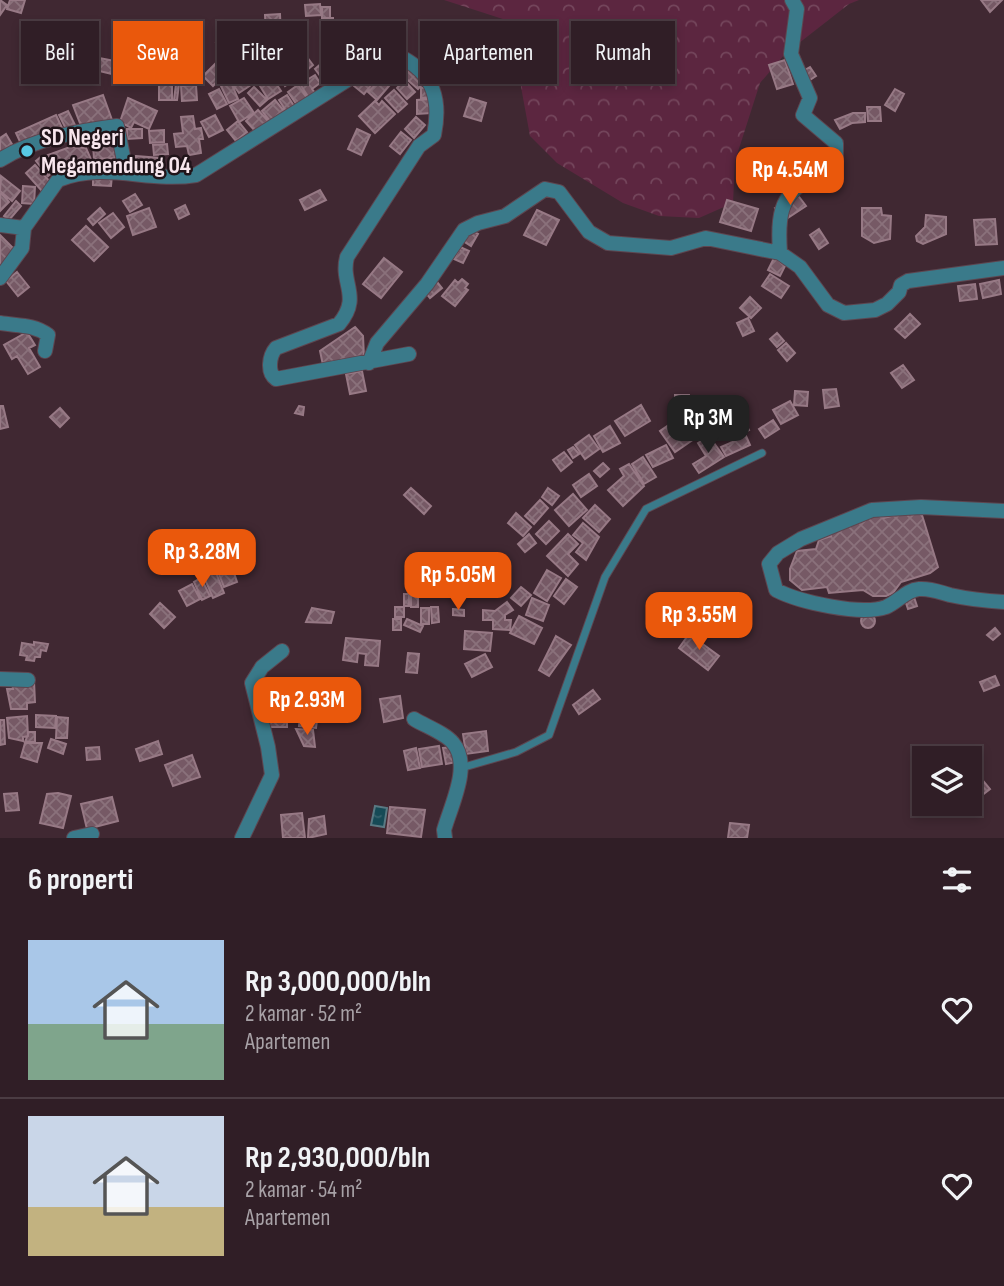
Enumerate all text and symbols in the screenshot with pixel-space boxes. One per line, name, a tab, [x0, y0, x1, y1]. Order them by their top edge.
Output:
chip: Beli	[21, 21, 99, 84]
chip: Sewa	[113, 21, 203, 84]
chip: Filter	[217, 21, 307, 84]
chip: Baru	[321, 21, 406, 84]
chip: Apartemen	[420, 21, 557, 84]
chip: Rumah	[571, 21, 675, 84]
place label: SD Negeri Megamendung 04	[41, 123, 191, 180]
marker: SD Negeri Megamendung 04	[19, 143, 35, 159]
pin: Rp 4.54M	[718, 148, 862, 207]
text: Rp 4.54M	[752, 156, 828, 184]
pin: Rp 3M	[659, 396, 757, 455]
text: Rp 3M	[683, 404, 733, 432]
pin: Rp 3.28M	[130, 530, 274, 589]
text: Rp 3.28M	[164, 538, 240, 566]
pin: Rp 5.05M	[386, 552, 530, 612]
text: Rp 5.05M	[420, 561, 496, 589]
pin: Rp 3.55M	[627, 592, 771, 652]
text: Rp 3.55M	[661, 601, 737, 629]
pin: Rp 2.93M	[235, 678, 379, 737]
text: Rp 2.93M	[269, 686, 345, 714]
map controls	[912, 746, 982, 816]
button: layers	[912, 746, 982, 816]
icon: filters	[938, 861, 976, 899]
text: 6 properti	[28, 862, 133, 898]
text: Rp 3,000,000/bln	[245, 964, 431, 1000]
icon: home	[84, 968, 168, 1052]
icon: heart	[938, 991, 976, 1029]
text: 2 kamar · 52 m²	[245, 1000, 362, 1028]
text: Apartemen	[245, 1028, 330, 1056]
text: Rp 2,930,000/bln	[245, 1140, 430, 1176]
icon: home	[84, 1144, 168, 1228]
icon: heart	[938, 1167, 976, 1205]
text: 2 kamar · 54 m²	[245, 1176, 362, 1204]
text: Apartemen	[245, 1204, 330, 1232]

